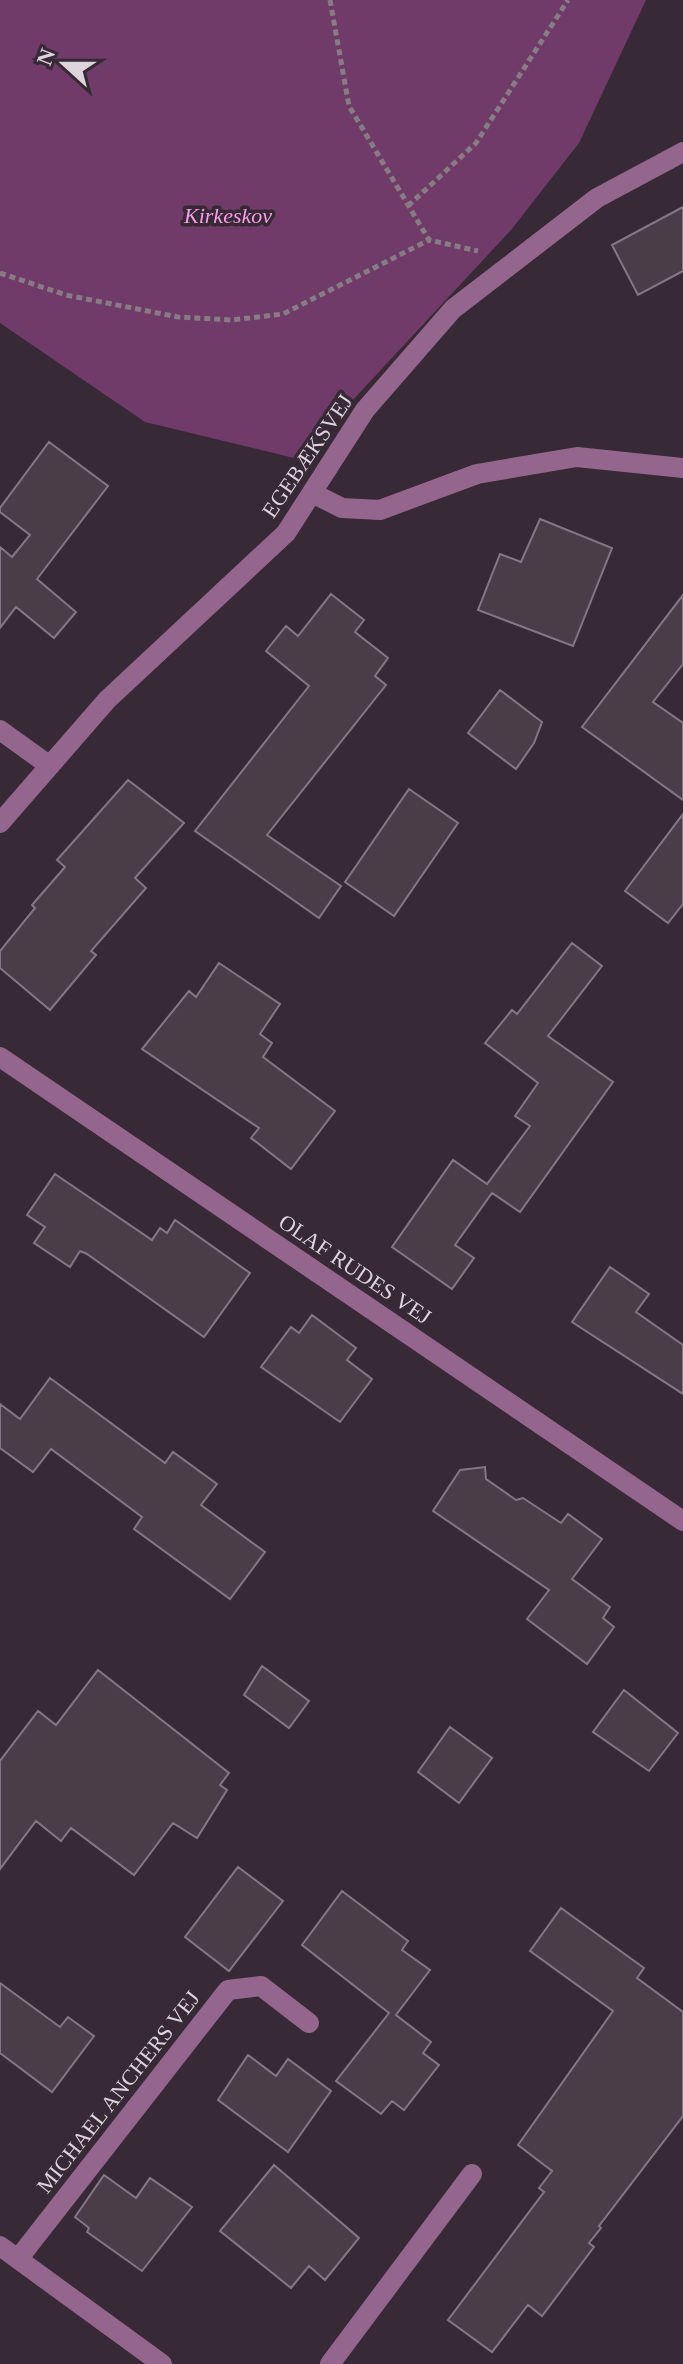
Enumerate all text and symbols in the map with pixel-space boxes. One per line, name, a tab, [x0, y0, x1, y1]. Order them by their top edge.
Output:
north arrow	[24, 24, 104, 104]
text: N	[31, 45, 60, 69]
park label: Kirkeskov	[183, 203, 272, 228]
street label: EGEBÆKSVEJ	[257, 389, 358, 522]
street label: OLAF RUDES VEJ	[274, 1209, 436, 1329]
street label: MICHAEL ANCHERS VEJ	[31, 1986, 205, 2198]

